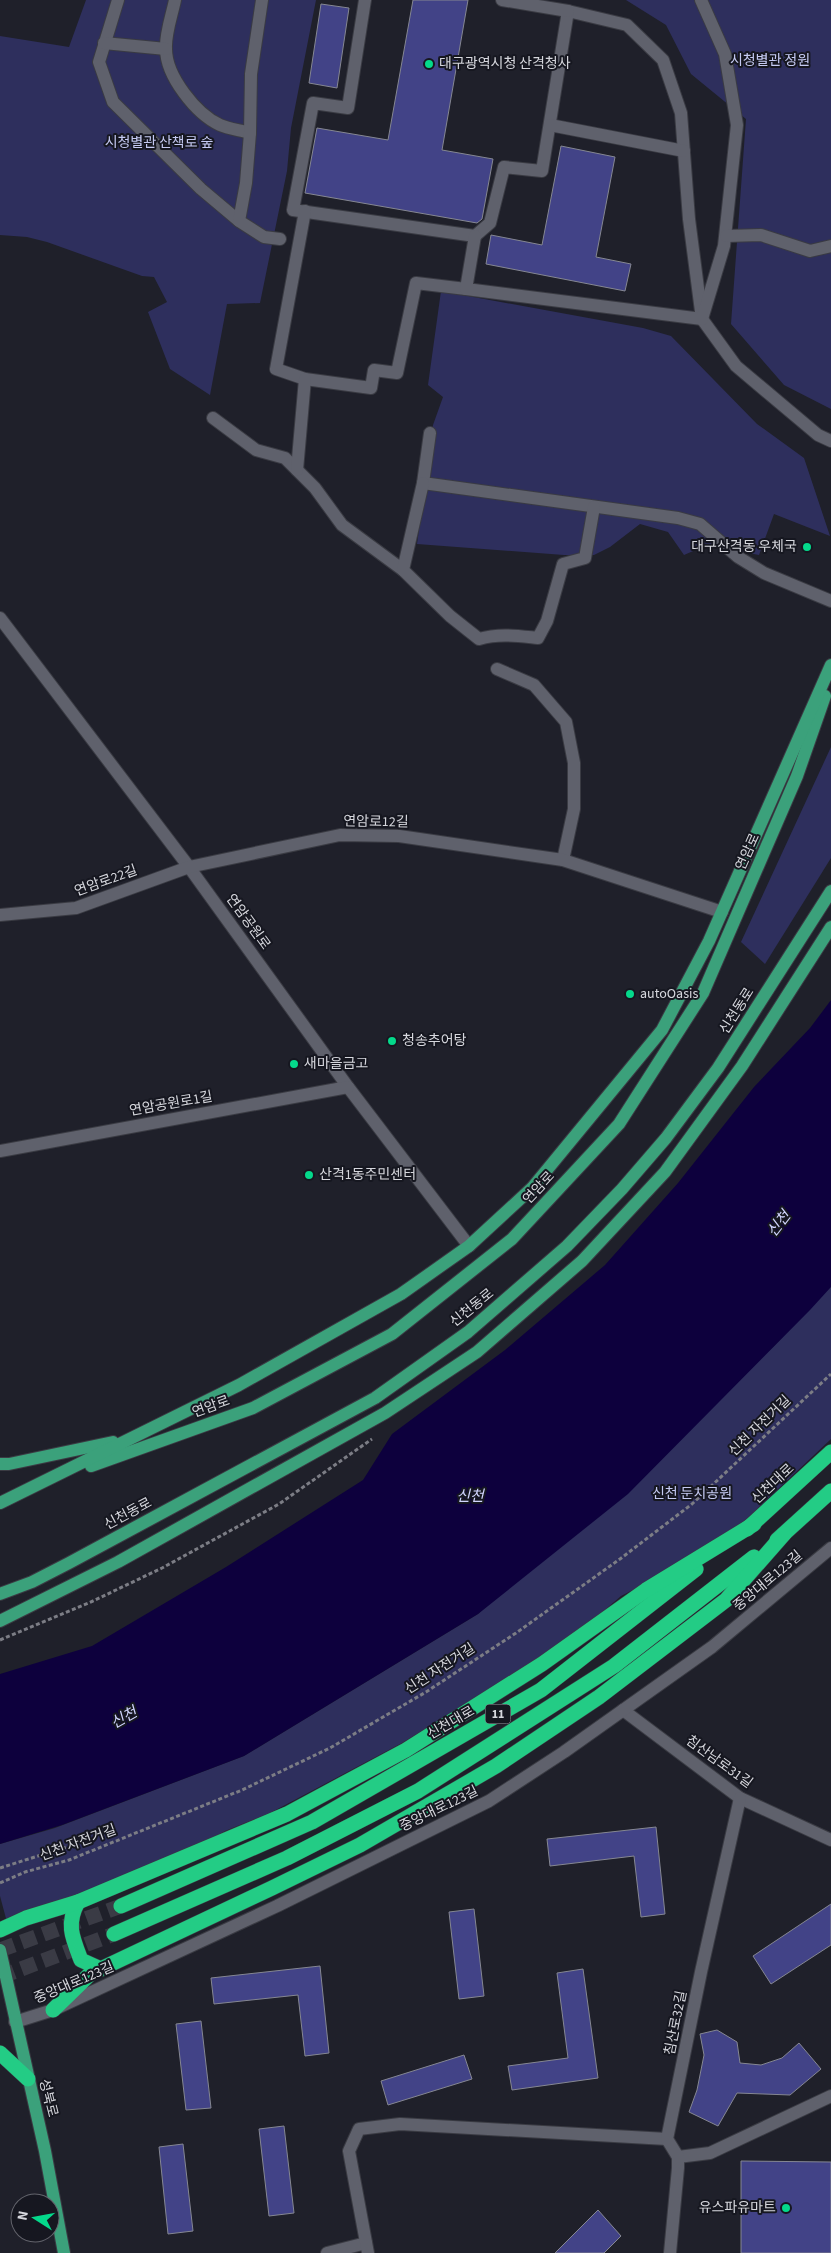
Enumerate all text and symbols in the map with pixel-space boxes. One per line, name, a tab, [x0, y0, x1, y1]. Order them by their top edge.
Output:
park label: 시청별관 정원	[730, 51, 810, 71]
place label: 대구광역시청 산격청사	[439, 54, 571, 74]
marker: 대구광역시청 산격청사	[423, 58, 435, 70]
park label: 시청별관 산책로 숲	[105, 133, 213, 153]
place label: 대구산격동 우체국	[691, 537, 797, 557]
marker: 대구산격동 우체국	[801, 541, 813, 553]
street label: 연암로12길	[343, 811, 409, 833]
street label: 연암로	[731, 830, 765, 874]
street label: 연암로22길	[72, 860, 140, 902]
street label: 연암공원로	[221, 890, 275, 954]
place label: autoOasis	[640, 984, 698, 1004]
street label: 신천동로	[715, 984, 759, 1038]
marker: autoOasis	[624, 988, 636, 1000]
place label: 청송추어탕	[402, 1031, 467, 1051]
marker: 청송추어탕	[386, 1035, 398, 1047]
place label: 새마을금고	[304, 1054, 369, 1074]
marker: 새마을금고	[288, 1058, 300, 1070]
street label: 연암공원로1길	[128, 1087, 214, 1121]
place label: 산격1동주민센터	[319, 1165, 416, 1185]
street label: 연암로	[519, 1167, 560, 1209]
marker: 산격1동주민센터	[303, 1169, 315, 1181]
water label: 신천	[762, 1205, 797, 1241]
street label: 신천동로	[446, 1284, 498, 1332]
street label: 연암로	[189, 1391, 233, 1423]
street label: 신천 자전거길	[724, 1391, 796, 1461]
street label: 신천대로	[747, 1459, 799, 1509]
park label: 신천 둔치공원	[652, 1484, 732, 1504]
water label: 신천	[456, 1486, 486, 1507]
street label: 신천동로	[101, 1493, 156, 1535]
street label: 중앙대로123길	[729, 1546, 807, 1616]
street label: 신천 자전거길	[401, 1639, 479, 1699]
water label: 신천	[107, 1701, 143, 1734]
street label: 신천대로	[424, 1701, 478, 1745]
road number: 11	[486, 1705, 510, 1724]
street label: 침산남로31길	[681, 1731, 757, 1793]
street label: 중앙대로123길	[396, 1781, 482, 1837]
street label: 신천 자전거길	[37, 1820, 119, 1866]
street label: 중앙대로123길	[31, 1957, 117, 2009]
street label: 침산로32길	[660, 1989, 692, 2057]
street label: 성북로	[34, 2077, 62, 2119]
north arrow	[10, 2193, 60, 2243]
place label: 유스파유마트	[699, 2198, 776, 2218]
marker: 유스파유마트	[780, 2202, 792, 2214]
text: N	[13, 2209, 34, 2222]

